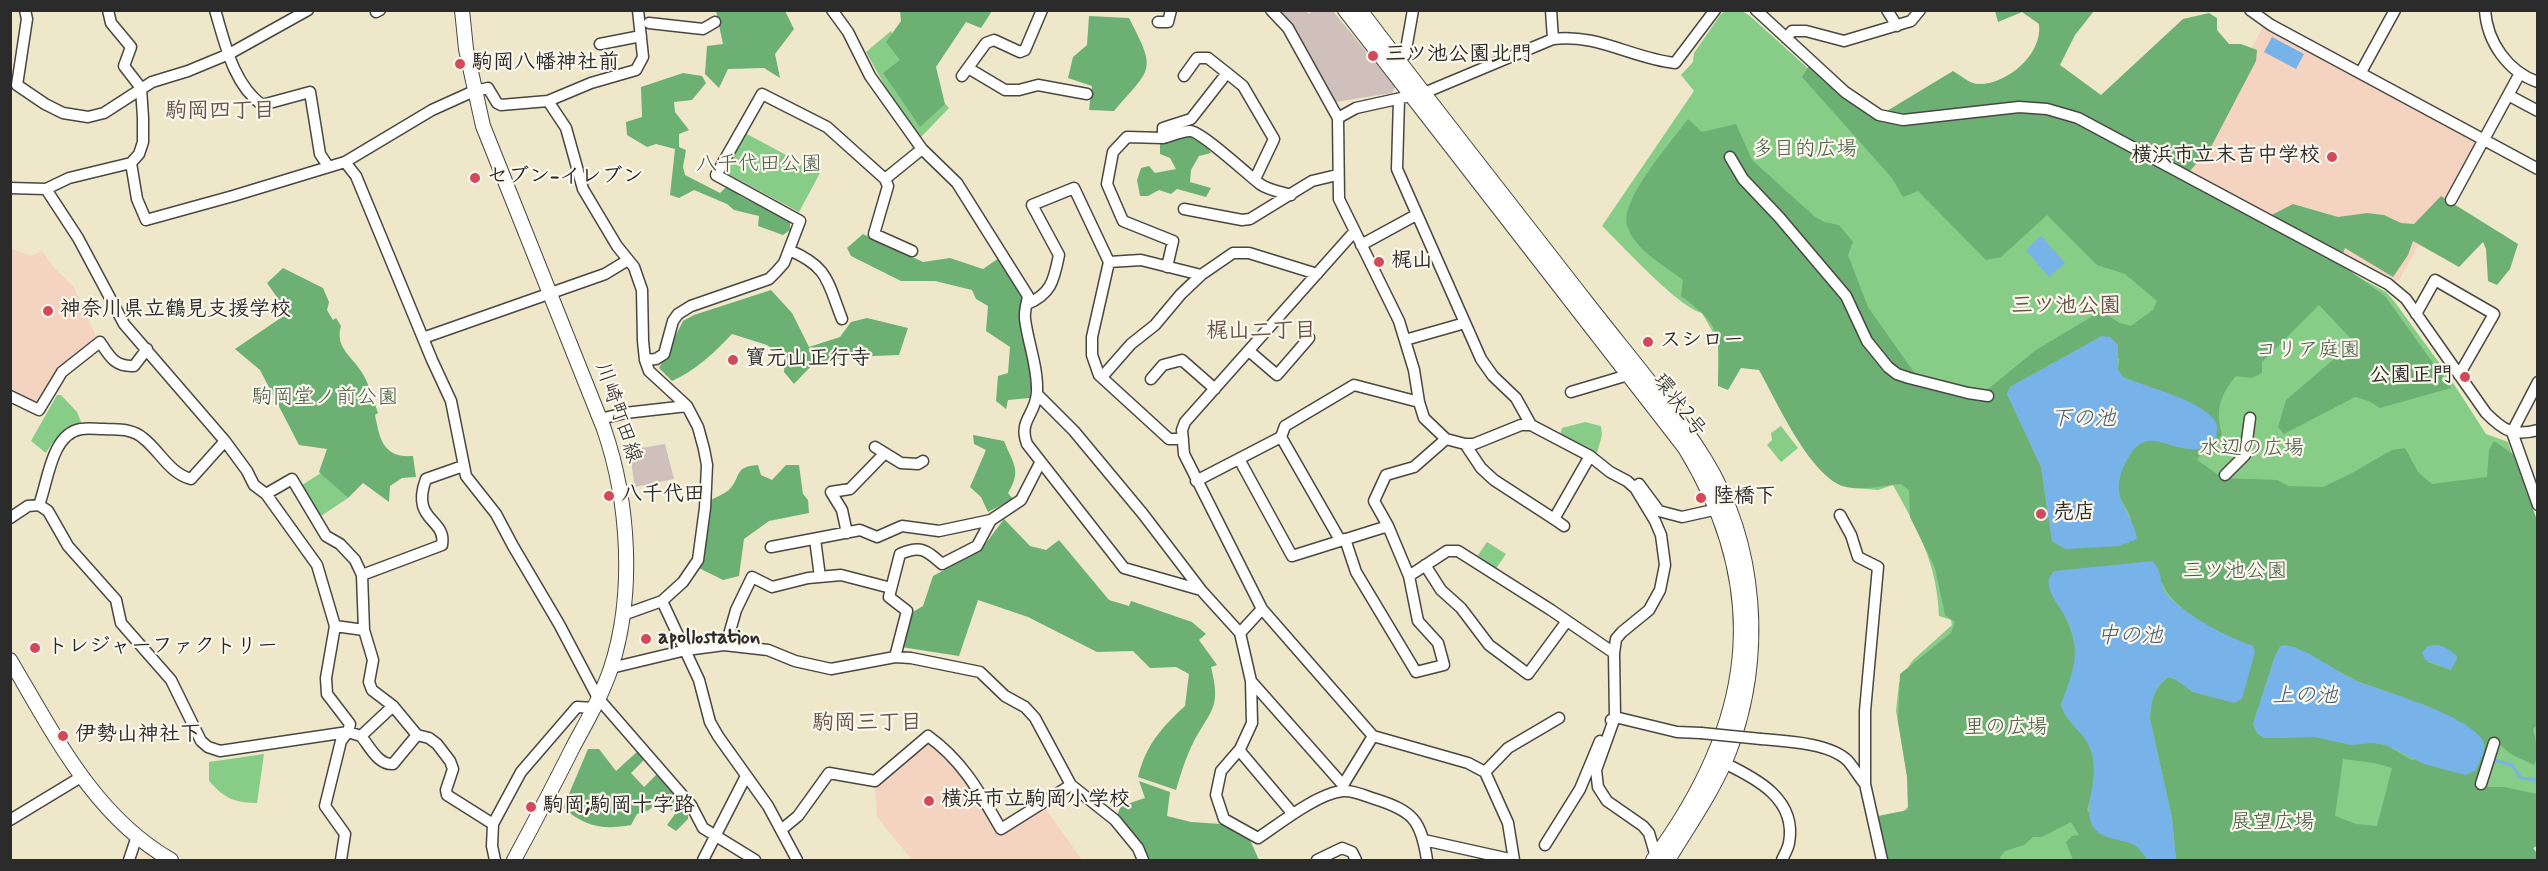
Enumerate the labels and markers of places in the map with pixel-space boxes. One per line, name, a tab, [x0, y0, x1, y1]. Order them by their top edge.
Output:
place label: 三ツ池公園北門	[1385, 43, 1532, 69]
marker: 三ツ池公園北門	[1366, 49, 1380, 63]
place label: 駒岡八幡神社前	[472, 51, 619, 77]
marker: 駒岡八幡神社前	[453, 57, 467, 71]
place label: 横浜市立末吉中学校	[2131, 144, 2320, 170]
marker: 横浜市立末吉中学校	[2325, 150, 2339, 164]
place label: セブン-イレブン	[487, 165, 643, 191]
marker: セブン-イレブン	[468, 171, 482, 185]
place label: 梶山	[1391, 249, 1433, 275]
marker: 梶山	[1372, 255, 1386, 269]
place label: 神奈川県立鶴見支援学校	[60, 298, 291, 324]
marker: 神奈川県立鶴見支援学校	[41, 304, 55, 318]
place label: スシロー	[1660, 329, 1744, 355]
marker: スシロー	[1641, 335, 1655, 349]
place label: 寶元山正行寺	[745, 347, 871, 373]
marker: 寶元山正行寺	[726, 353, 740, 367]
place label: 公園正門	[2369, 364, 2453, 390]
marker: 公園正門	[2458, 370, 2472, 384]
place label: 八千代田	[621, 483, 705, 509]
place label: 陸橋下	[1713, 485, 1776, 511]
marker: 八千代田	[602, 489, 616, 503]
marker: 陸橋下	[1694, 491, 1708, 505]
place label: 売店	[2053, 501, 2095, 527]
marker: 売店	[2034, 507, 2048, 521]
place label: apollostation	[658, 626, 760, 652]
marker: apollostation	[639, 632, 653, 646]
place label: トレジャーファクトリー	[47, 635, 278, 661]
marker: トレジャーファクトリー	[28, 641, 42, 655]
place label: 伊勢山神社下	[75, 723, 201, 749]
marker: 伊勢山神社下	[56, 729, 70, 743]
place label: 横浜市立駒岡小学校	[941, 788, 1130, 814]
place label: 駒岡;駒岡十字路	[543, 794, 695, 820]
marker: 横浜市立駒岡小学校	[922, 794, 936, 808]
marker: 駒岡;駒岡十字路	[524, 800, 538, 814]

